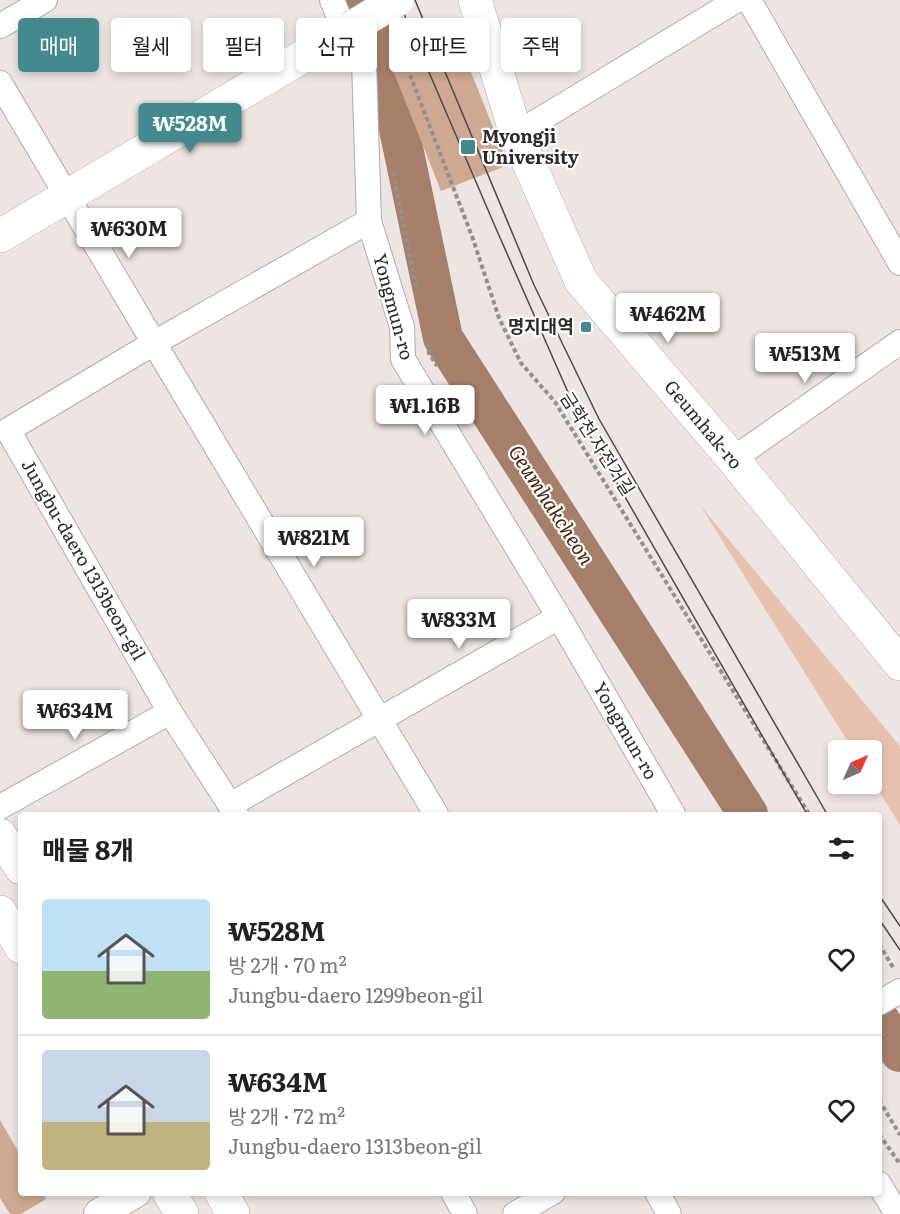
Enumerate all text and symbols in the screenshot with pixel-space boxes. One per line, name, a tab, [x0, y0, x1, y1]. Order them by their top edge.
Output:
chip: 매매	[18, 18, 99, 72]
chip: 월세	[111, 18, 191, 72]
chip: 필터	[203, 18, 284, 72]
chip: 신규	[296, 18, 377, 72]
chip: 아파트	[389, 18, 489, 72]
chip: 주택	[501, 18, 581, 72]
pin: ₩528M	[148, 103, 232, 154]
text: ₩528M	[152, 107, 228, 137]
place label: Myongji University	[482, 122, 579, 170]
marker: Myongji University	[459, 138, 477, 156]
pin: ₩630M	[87, 208, 171, 259]
text: ₩630M	[91, 212, 167, 242]
street label: Yongmun-ro	[367, 250, 422, 363]
pin: ₩462M	[626, 293, 710, 344]
text: ₩462M	[630, 297, 706, 327]
place label: 명지대역	[508, 312, 574, 339]
marker: 명지대역	[579, 320, 593, 334]
pin: ₩513M	[763, 333, 847, 384]
text: ₩513M	[769, 337, 841, 367]
street label: Geumhak-ro	[659, 374, 750, 475]
pin: ₩1.16B	[376, 385, 474, 436]
street label: 금학천 자전거길	[554, 386, 642, 501]
text: ₩1.16B	[390, 389, 460, 419]
water label: Geumhakcheon	[503, 438, 603, 570]
street label: Jungbu-daero 1313beon-gil	[15, 454, 153, 665]
pin: ₩821M	[272, 517, 356, 568]
text: ₩821M	[278, 521, 350, 551]
pin: ₩833M	[417, 599, 501, 650]
text: ₩833M	[421, 603, 497, 633]
street label: Yongmun-ro	[587, 676, 665, 784]
pin: ₩634M	[33, 690, 117, 741]
text: ₩634M	[37, 694, 113, 724]
north arrow	[828, 740, 882, 794]
map controls	[828, 740, 882, 794]
text: 매물 8개	[42, 829, 134, 868]
icon: filters	[825, 832, 858, 865]
text: ₩528M	[228, 910, 326, 949]
icon: home	[90, 923, 162, 995]
icon: heart	[825, 943, 858, 976]
text: 방 2개 · 70 m²	[228, 949, 347, 979]
text: Jungbu-daero 1299beon-gil	[228, 979, 483, 1009]
text: ₩634M	[228, 1061, 328, 1100]
icon: home	[90, 1074, 162, 1146]
icon: heart	[825, 1094, 858, 1127]
text: 방 2개 · 72 m²	[228, 1100, 345, 1130]
text: Jungbu-daero 1313beon-gil	[228, 1130, 482, 1160]

